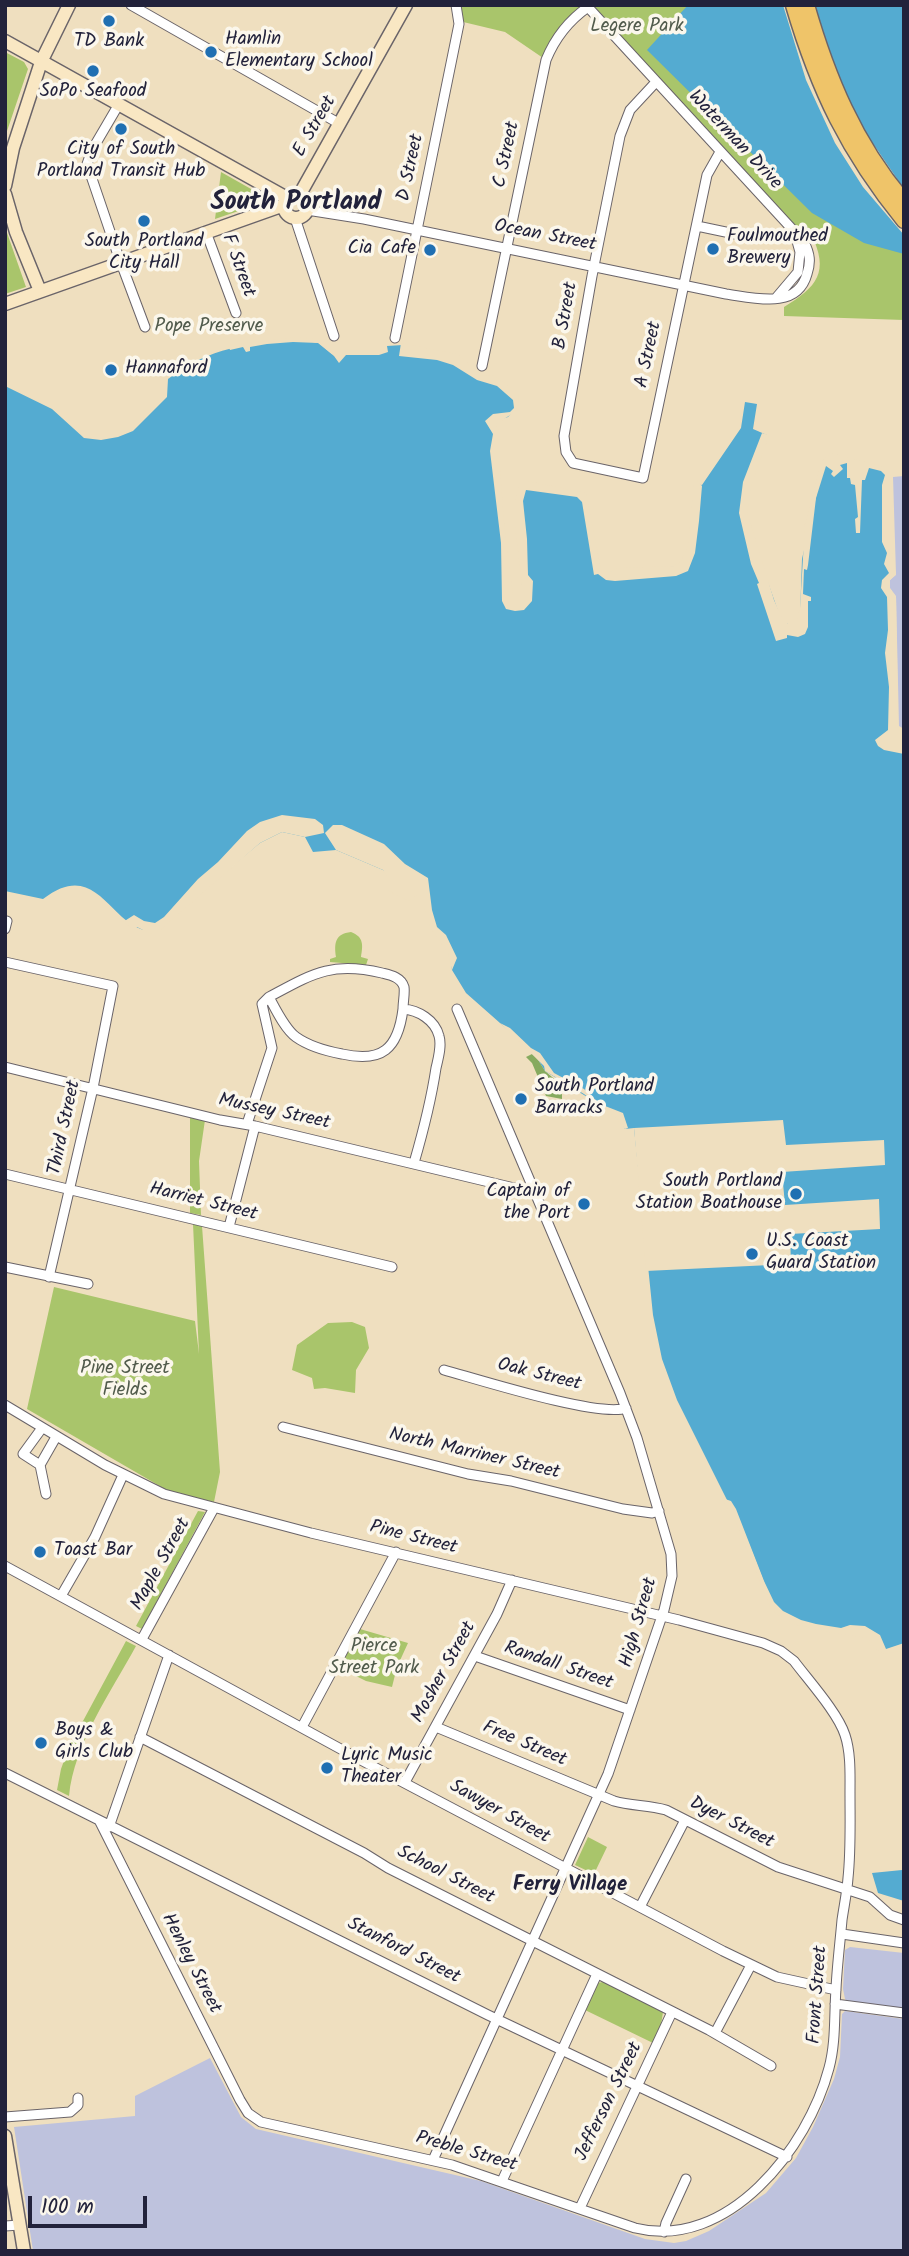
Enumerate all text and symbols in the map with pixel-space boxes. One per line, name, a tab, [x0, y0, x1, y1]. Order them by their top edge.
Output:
marker: TD Bank	[101, 13, 117, 29]
park label: Legere Park	[590, 17, 684, 39]
place label: Hamlin Elementary School	[225, 30, 373, 74]
place label: TD Bank	[74, 32, 144, 54]
marker: Hamlin Elementary School	[203, 44, 219, 60]
marker: SoPo Seafood	[85, 63, 101, 79]
place label: SoPo Seafood	[40, 82, 146, 104]
street label: Waterman Drive	[682, 87, 786, 195]
street label: E Street	[289, 92, 343, 162]
street label: C Street	[490, 120, 526, 190]
marker: City of South Portland Transit Hub	[113, 121, 129, 137]
street label: D Street	[394, 132, 430, 204]
place label: City of South Portland Transit Hub	[37, 140, 205, 184]
district label: South Portland	[210, 189, 382, 221]
marker: South Portland City Hall	[136, 213, 152, 229]
street label: Ocean Street	[492, 216, 598, 258]
place label: Foulmouthed Brewery	[727, 227, 828, 271]
street label: F Street	[215, 231, 259, 301]
place label: South Portland City Hall	[85, 232, 203, 276]
place label: Cia Cafe	[348, 239, 416, 261]
marker: Foulmouthed Brewery	[705, 241, 721, 257]
marker: Cia Cafe	[422, 242, 438, 258]
street label: B Street	[550, 281, 584, 351]
park label: Pope Preserve	[155, 317, 263, 339]
street label: A Street	[632, 320, 668, 390]
place label: Hannaford	[125, 359, 207, 381]
marker: Hannaford	[103, 362, 119, 378]
place label: South Portland Barracks	[535, 1077, 654, 1121]
street label: Third Street	[45, 1078, 87, 1178]
street label: Mussey Street	[216, 1090, 332, 1136]
marker: South Portland Barracks	[513, 1091, 529, 1107]
place label: South Portland Station Boathouse	[636, 1172, 782, 1216]
street label: Harriet Street	[147, 1179, 259, 1227]
place label: Captain of the Port	[486, 1182, 570, 1226]
marker: South Portland Station Boathouse	[788, 1186, 804, 1202]
marker: Captain of the Port	[576, 1196, 592, 1212]
place label: U.S. Coast Guard Station	[766, 1232, 876, 1276]
marker: U.S. Coast Guard Station	[744, 1246, 760, 1262]
street label: Oak Street	[495, 1355, 583, 1397]
park label: Pine Street Fields	[80, 1359, 170, 1403]
street label: North Marriner Street	[386, 1424, 562, 1486]
street label: Maple Street	[127, 1515, 197, 1615]
street label: Pine Street	[367, 1517, 459, 1561]
place label: Toast Bar	[54, 1541, 132, 1563]
marker: Toast Bar	[32, 1544, 48, 1560]
street label: High Street	[616, 1576, 664, 1670]
street label: Mosher Street	[408, 1618, 482, 1728]
park label: Pierce Street Park	[329, 1637, 419, 1681]
street label: Randall Street	[501, 1638, 615, 1696]
street label: Free Street	[479, 1717, 569, 1773]
place label: Boys & Girls Club	[55, 1721, 133, 1765]
marker: Boys & Girls Club	[33, 1735, 49, 1751]
place label: Lyric Music Theater	[341, 1746, 432, 1790]
marker: Lyric Music Theater	[319, 1760, 335, 1776]
street label: Sawyer Street	[445, 1776, 553, 1850]
street label: Dyer Street	[685, 1793, 777, 1855]
street label: School Street	[392, 1842, 498, 1910]
district label: Ferry Village	[513, 1873, 627, 1899]
street label: Henley Street	[155, 1910, 225, 2018]
street label: Stanford Street	[343, 1914, 463, 1990]
street label: Front Street	[804, 1945, 834, 2045]
street label: Jefferson Street	[571, 2039, 649, 2165]
street label: Preble Street	[413, 2128, 519, 2178]
scale bar	[32, 2182, 150, 2226]
text: 100 m	[41, 2191, 94, 2224]

